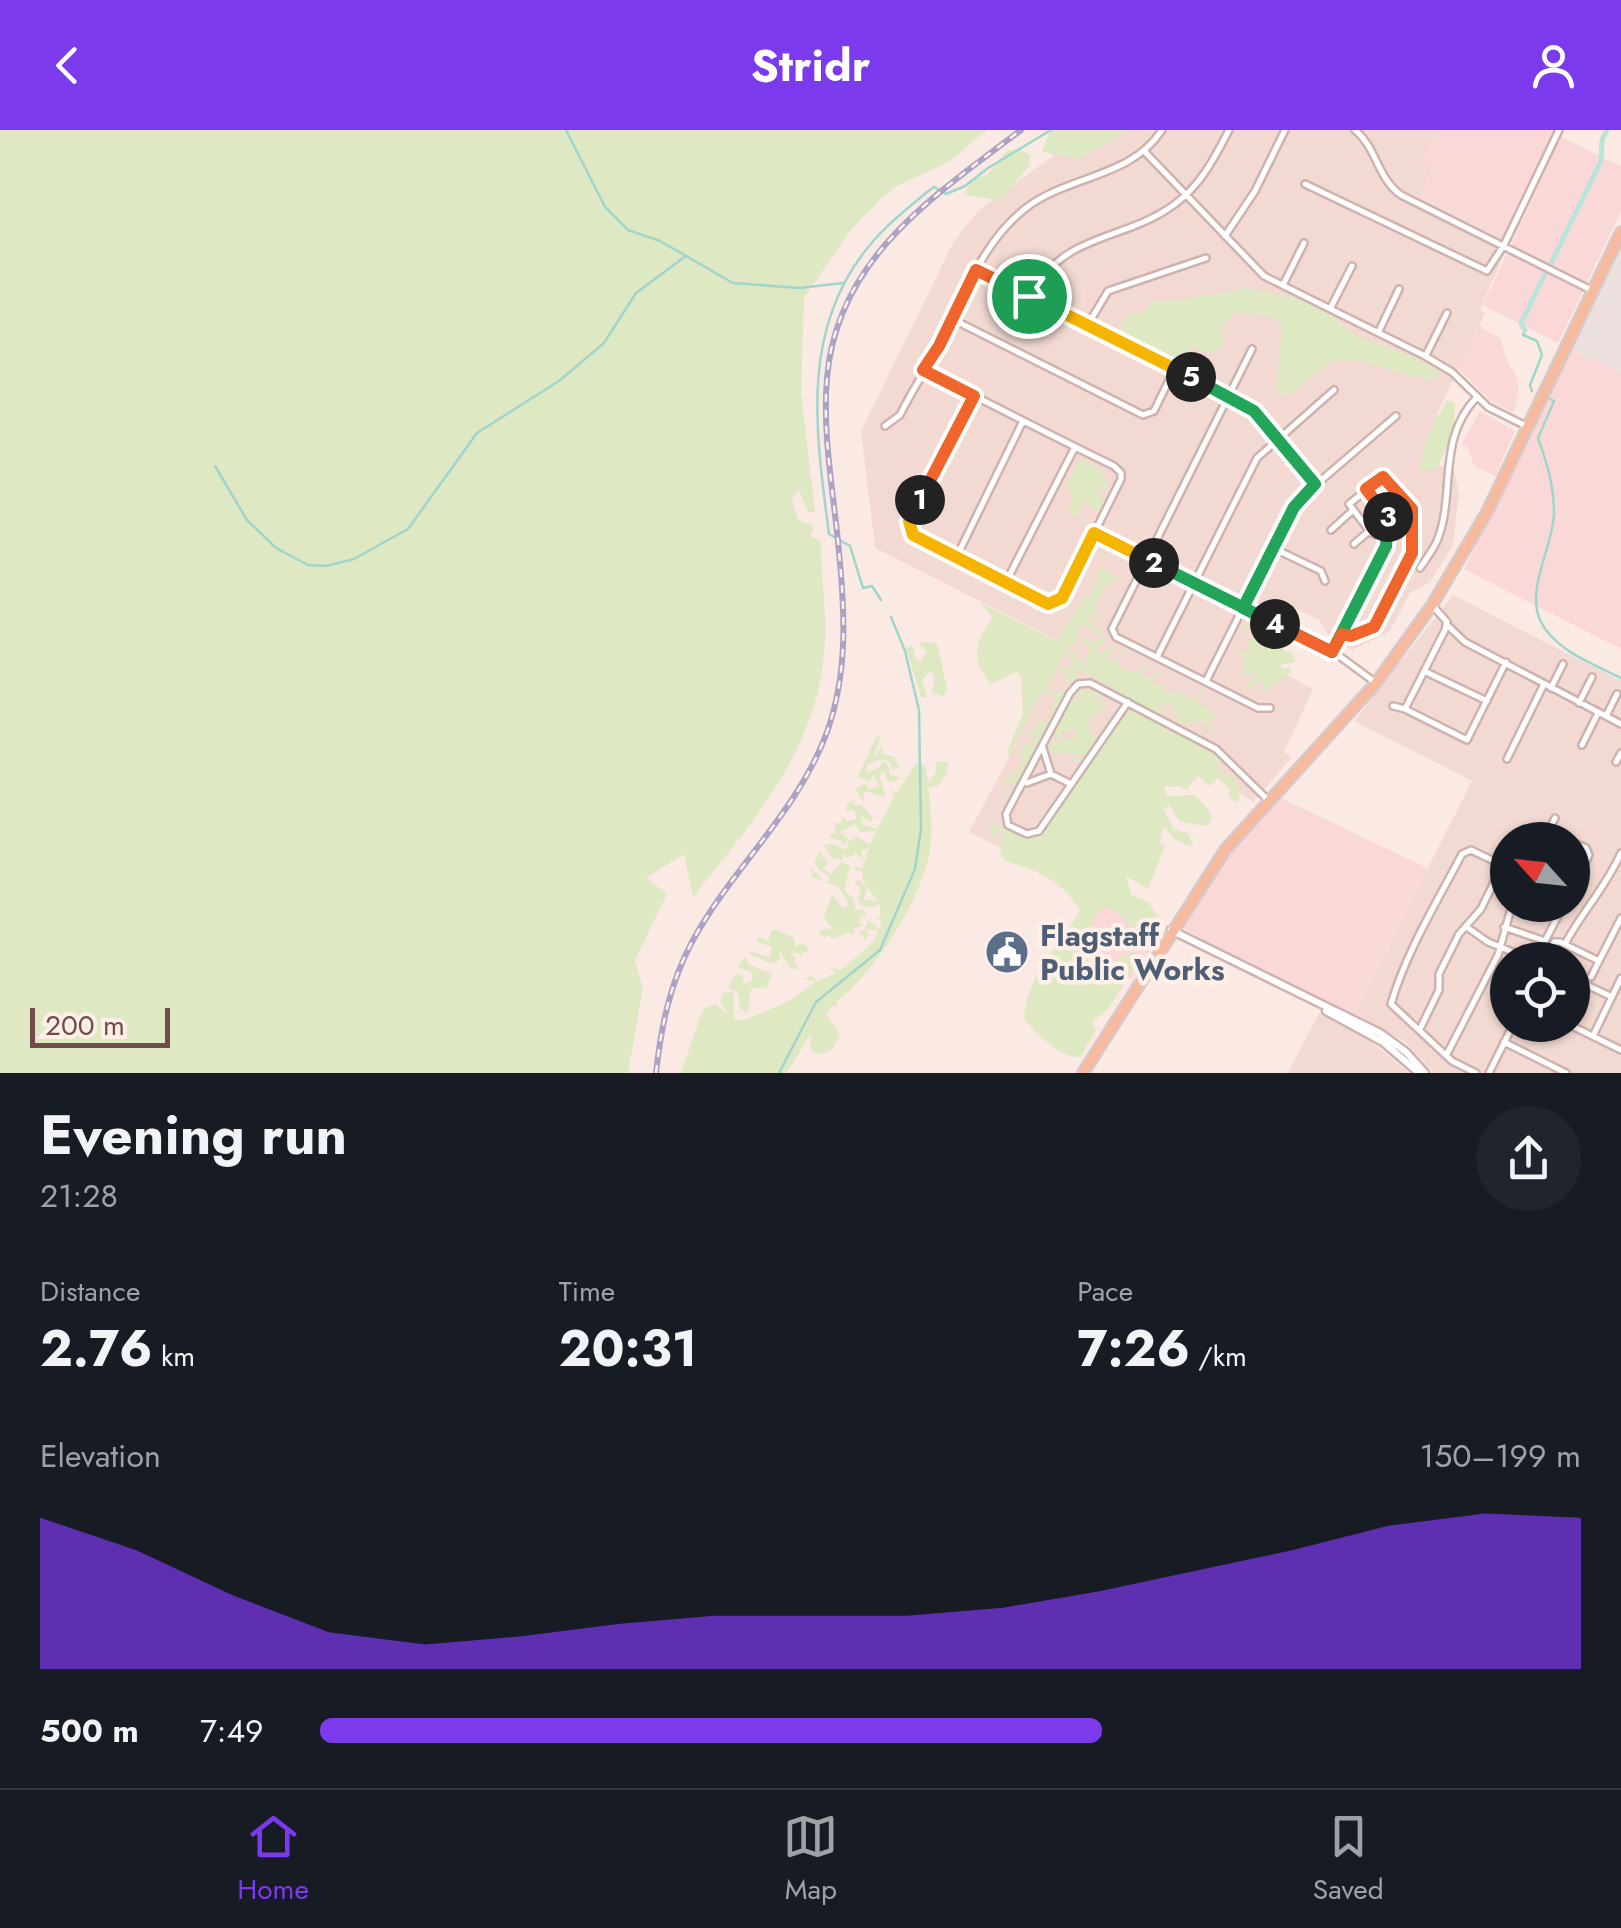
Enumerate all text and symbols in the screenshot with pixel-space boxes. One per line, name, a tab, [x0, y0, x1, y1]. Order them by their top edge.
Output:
text: Stridr	[751, 33, 870, 98]
icon: back	[40, 38, 95, 93]
icon: person	[1526, 38, 1581, 93]
pin	[987, 254, 1072, 339]
icon: arrive	[1002, 269, 1057, 324]
pin: 5	[1166, 352, 1216, 402]
text: 5	[1182, 356, 1200, 397]
pin: 1	[895, 475, 945, 525]
text: 1	[913, 479, 927, 520]
pin: 3	[1363, 492, 1413, 542]
text: 3	[1379, 496, 1397, 537]
pin: 2	[1129, 538, 1179, 588]
text: 2	[1145, 542, 1163, 583]
pin: 4	[1250, 599, 1300, 649]
text: 4	[1265, 603, 1285, 644]
north arrow	[1490, 822, 1590, 922]
map controls	[1490, 822, 1590, 1042]
place label: Flagstaff Public Works	[1040, 914, 1225, 991]
public building icon: Flagstaff Public Works	[984, 929, 1030, 975]
button: locate	[1490, 942, 1590, 1042]
scale bar	[30, 1003, 170, 1048]
text: 200 m	[45, 1005, 125, 1046]
text: Evening run	[40, 1095, 347, 1175]
button: share	[1476, 1106, 1581, 1211]
text: 21:28	[40, 1173, 118, 1219]
text: Distance	[40, 1271, 140, 1312]
text: Time	[559, 1271, 615, 1312]
text: Pace	[1077, 1271, 1133, 1312]
text: 2.76	[40, 1312, 153, 1385]
text: 20:31	[559, 1312, 697, 1385]
text: 7:26	[1077, 1312, 1190, 1385]
text: km	[153, 1336, 195, 1377]
text: /km	[1190, 1336, 1247, 1377]
text: Elevation	[40, 1433, 161, 1479]
text: 150–199 m	[1420, 1433, 1581, 1479]
text: 500 m	[40, 1708, 139, 1754]
text: 7:49	[200, 1708, 264, 1754]
tab: Home	[237, 1809, 309, 1910]
tab: Map	[783, 1809, 838, 1910]
tab: Saved	[1313, 1809, 1384, 1910]

